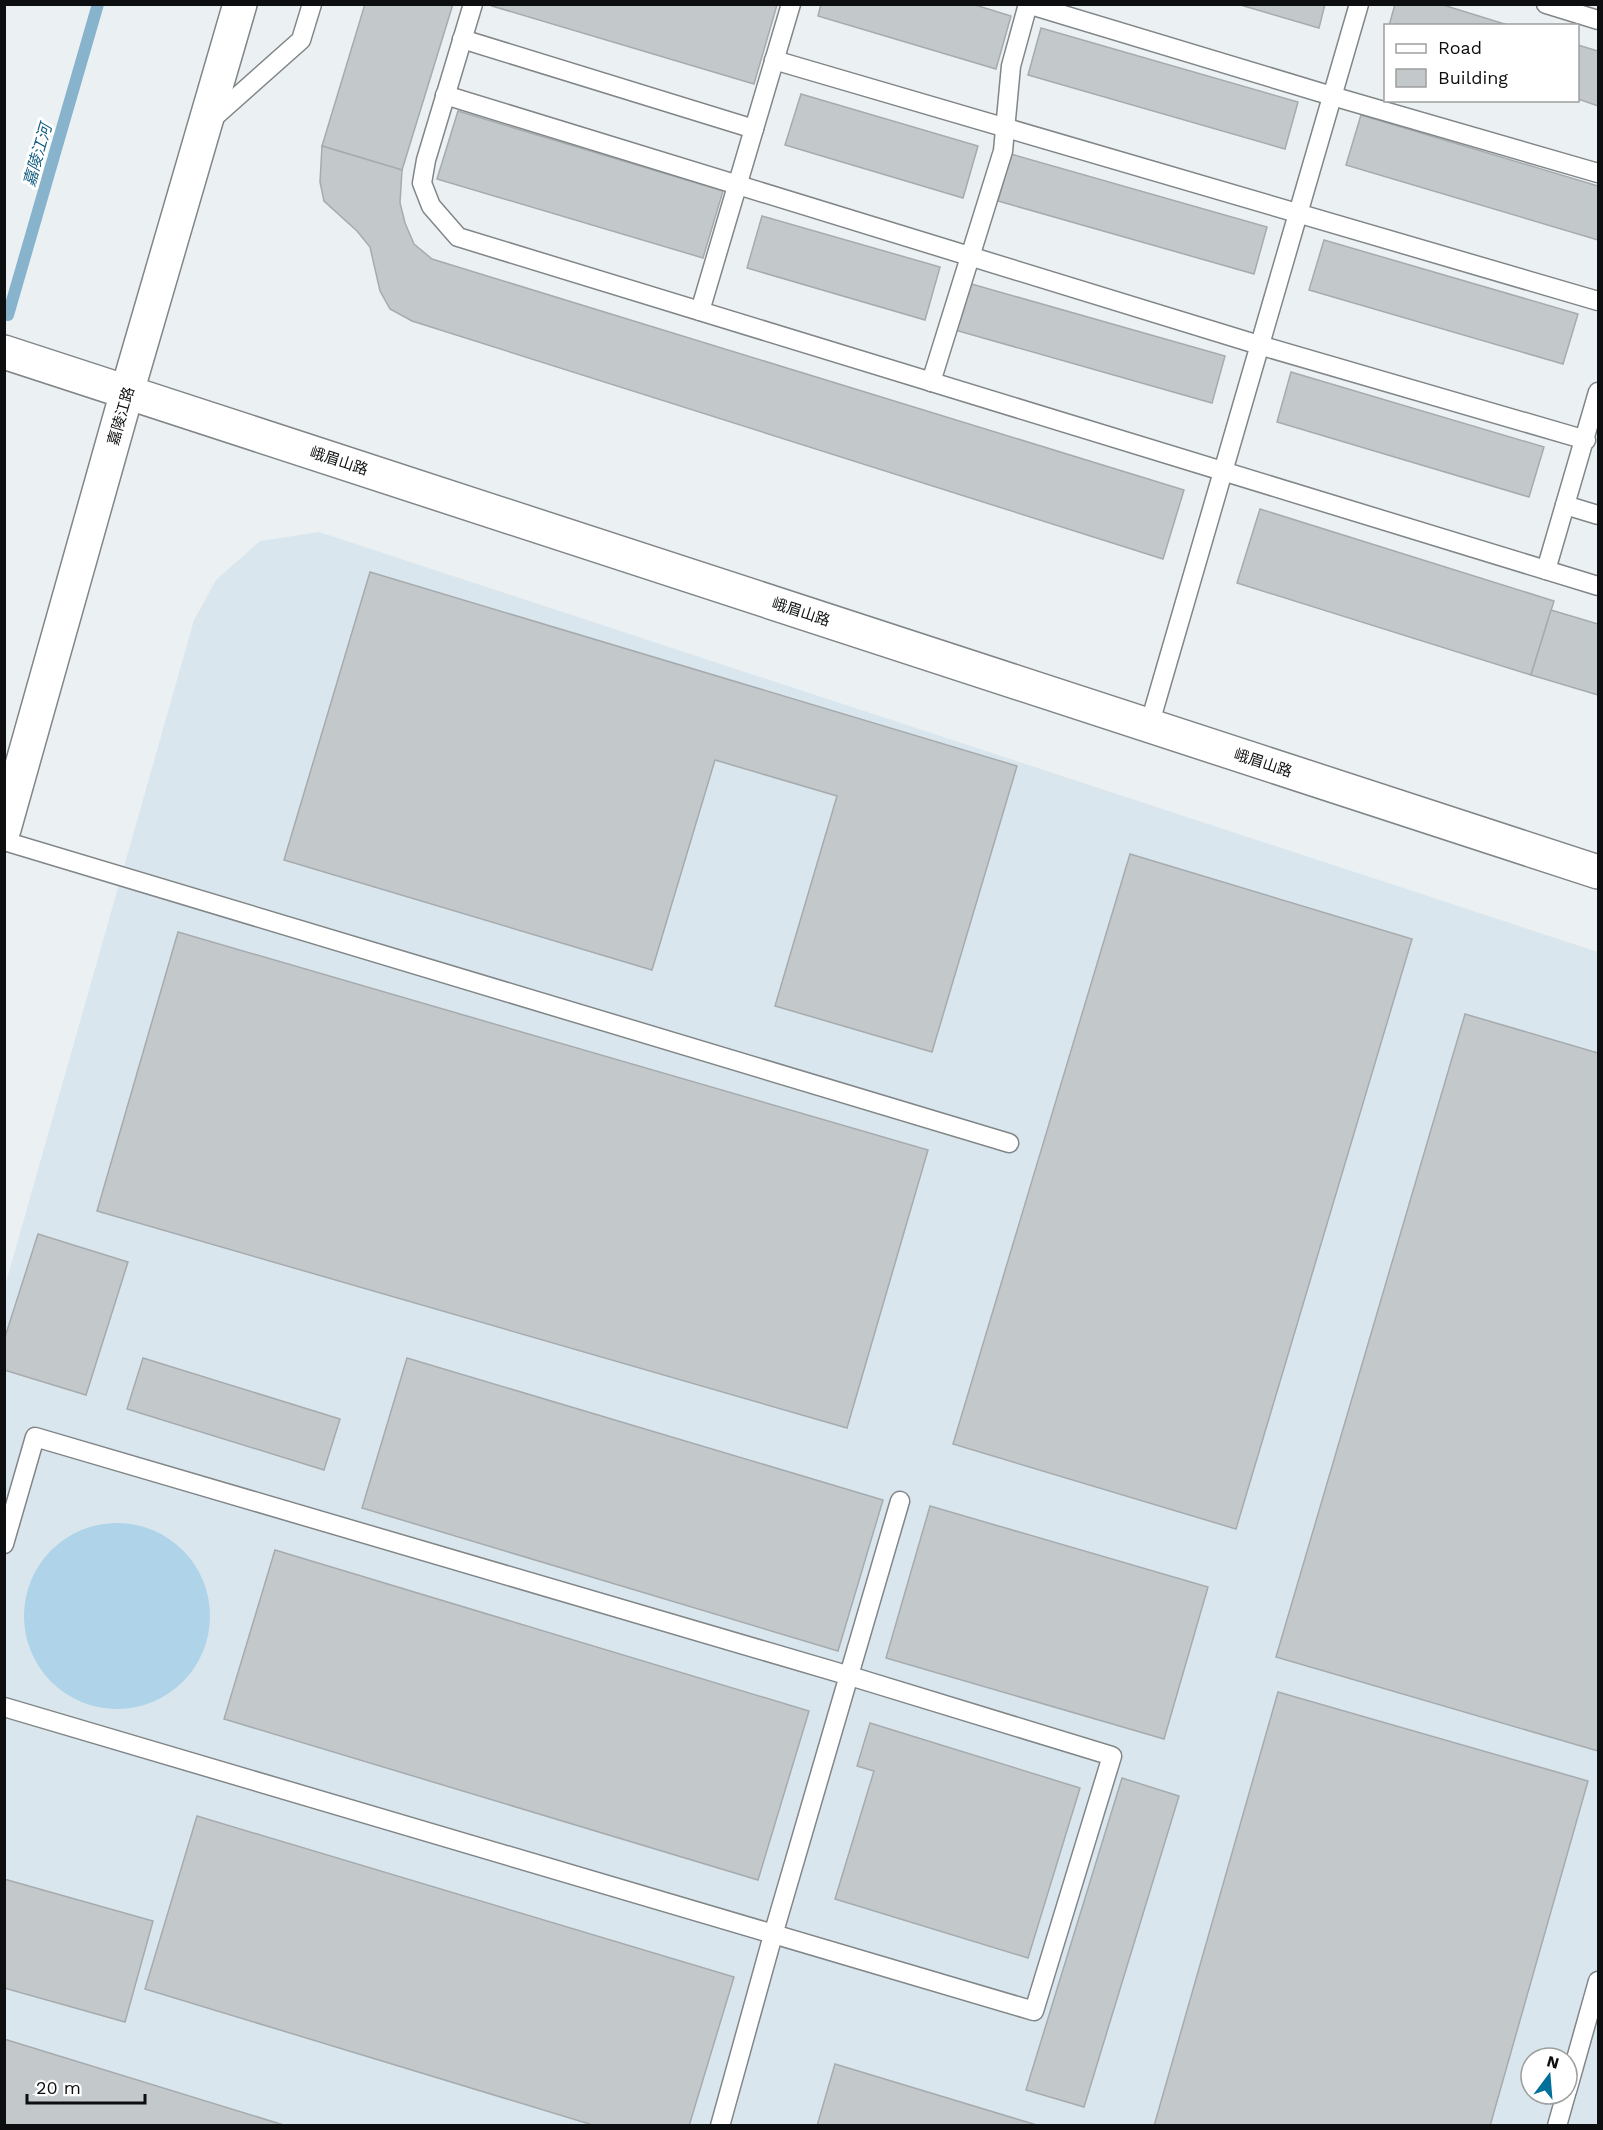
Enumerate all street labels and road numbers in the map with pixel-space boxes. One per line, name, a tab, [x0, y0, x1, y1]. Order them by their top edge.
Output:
street label: 嘉陵江路	[104, 385, 138, 447]
street label: 峨眉山路	[308, 443, 370, 479]
street label: 峨眉山路	[770, 594, 832, 630]
street label: 峨眉山路	[1232, 745, 1294, 781]

